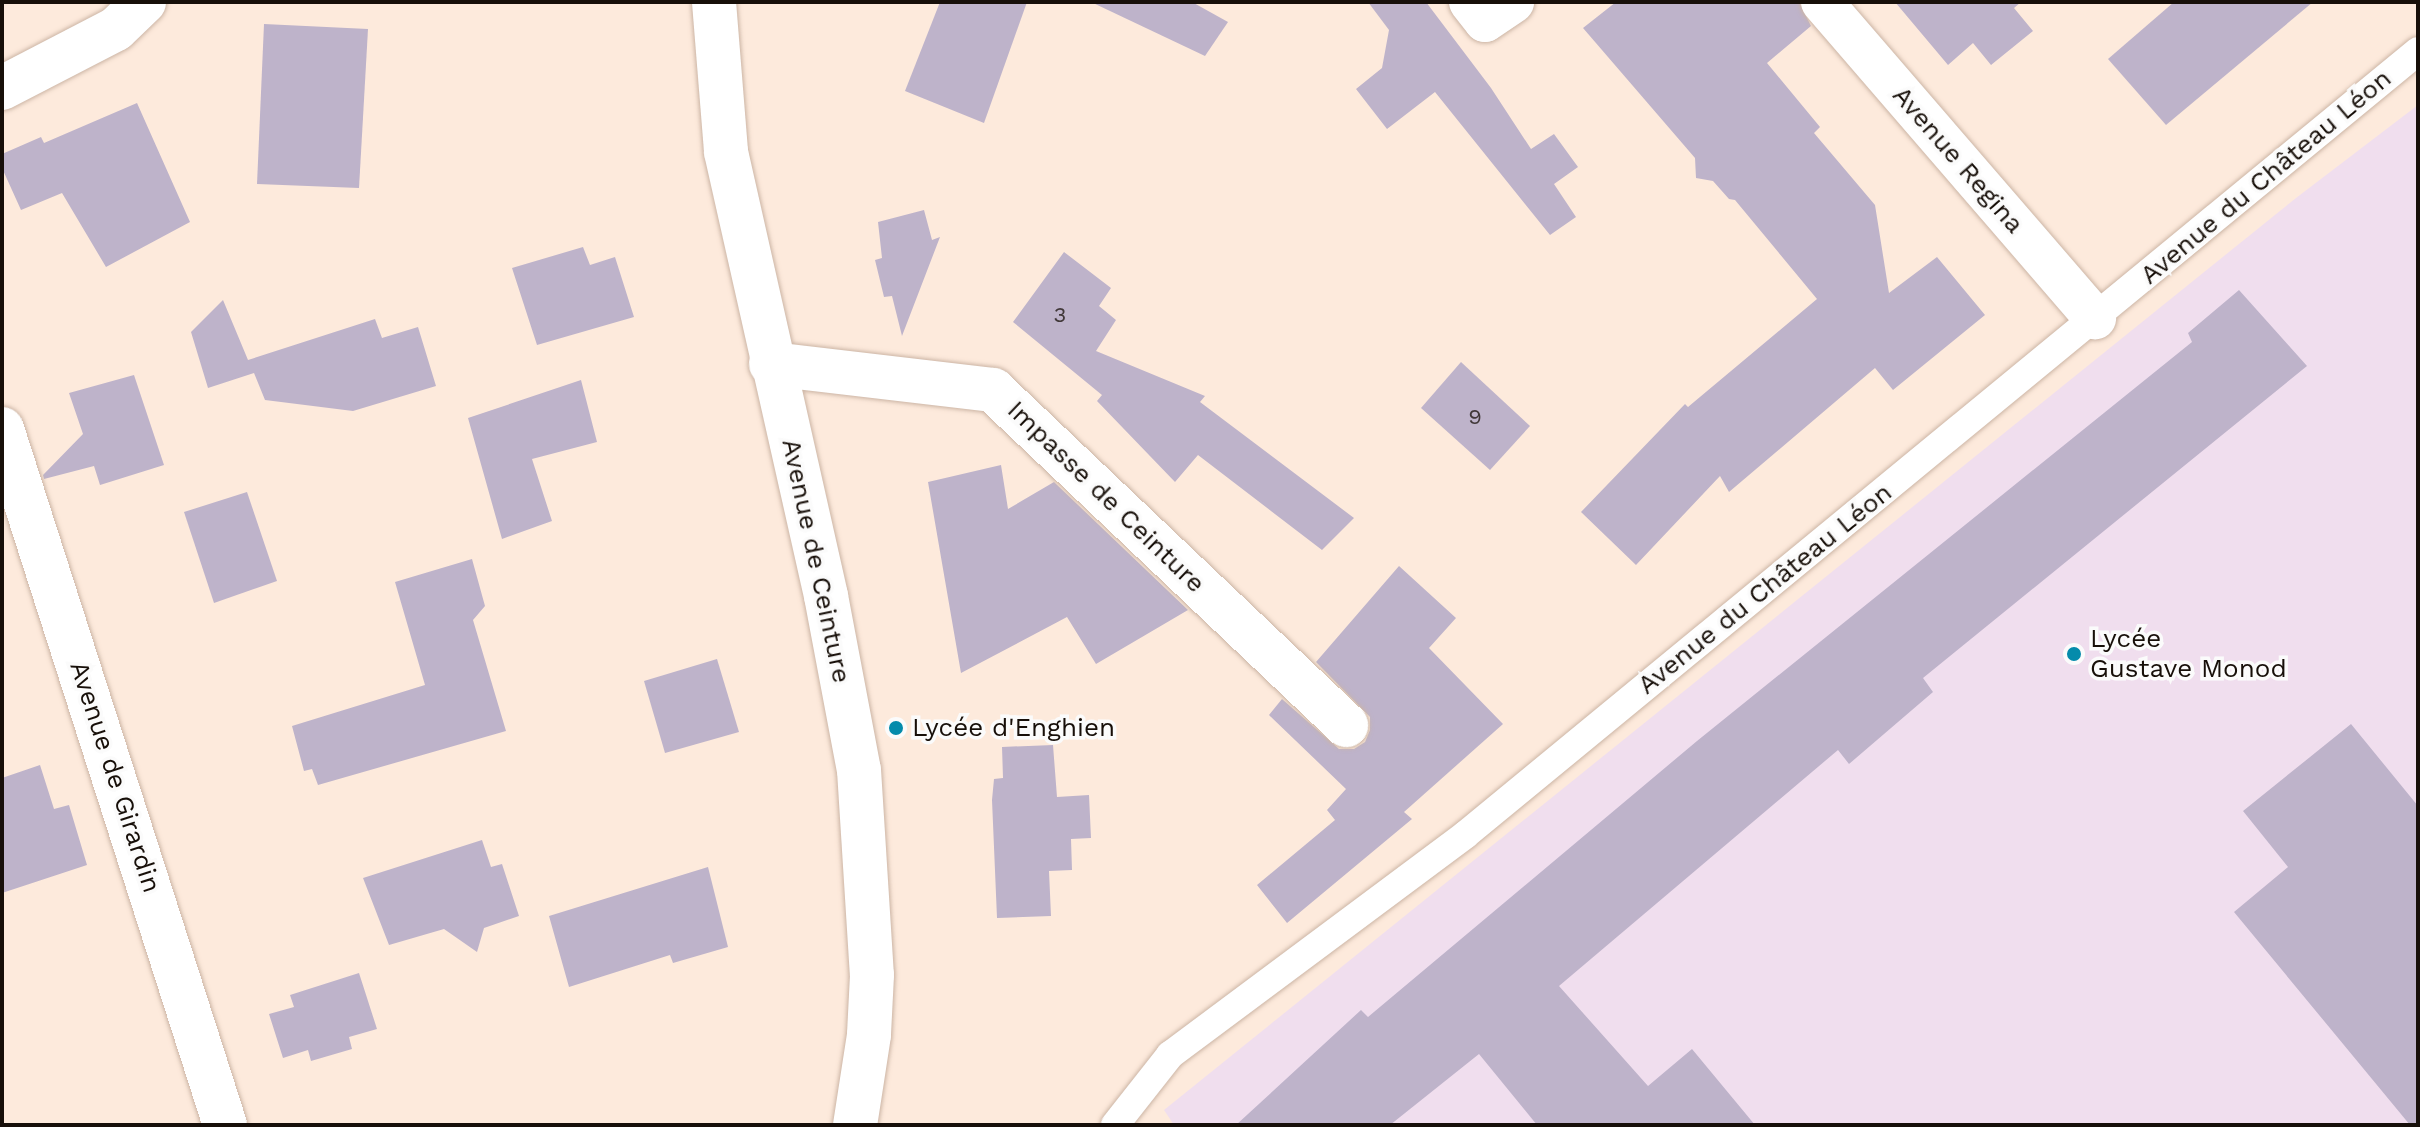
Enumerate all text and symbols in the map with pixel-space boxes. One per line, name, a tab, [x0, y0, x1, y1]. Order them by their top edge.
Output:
street label: Avenue du Château Léon	[2134, 63, 2398, 291]
street label: Avenue Regina	[1886, 80, 2030, 240]
house number: 3	[1054, 302, 1066, 328]
street label: Impasse de Ceinture	[1001, 395, 1211, 599]
house number: 9	[1468, 404, 1482, 430]
street label: Avenue de Ceinture	[775, 436, 857, 686]
street label: Avenue du Château Léon	[1632, 477, 1898, 701]
place label: Lycée Gustave Monod	[2090, 623, 2287, 684]
marker: Lycée Gustave Monod	[2065, 645, 2083, 663]
street label: Avenue de Girardin	[63, 657, 167, 897]
place label: Lycée d'Enghien	[912, 712, 1115, 744]
marker: Lycée d'Enghien	[887, 719, 905, 737]

